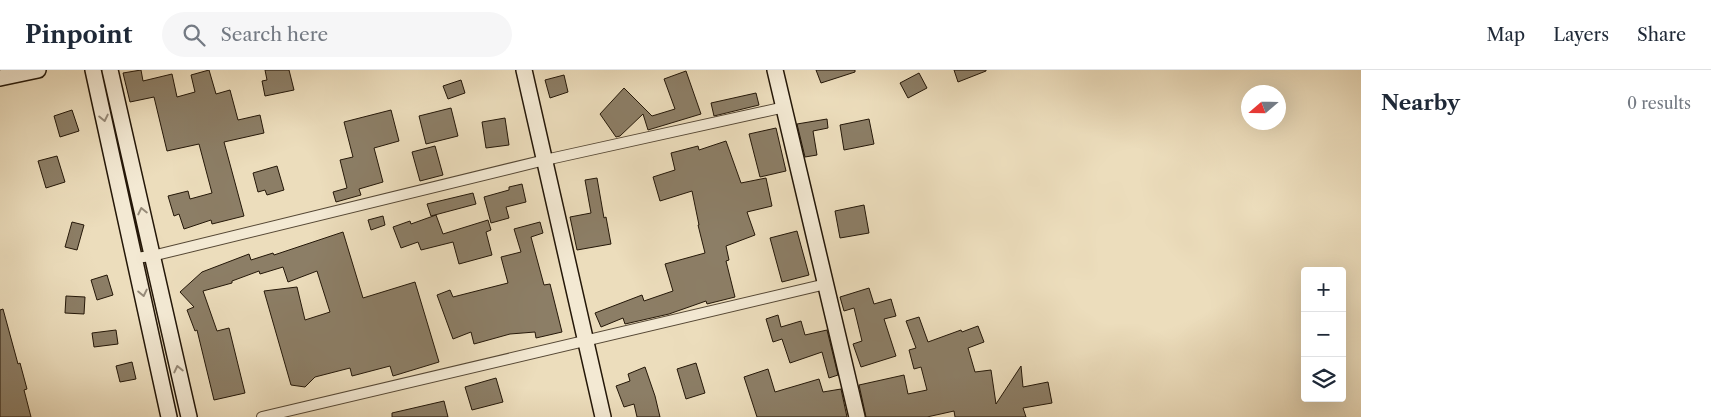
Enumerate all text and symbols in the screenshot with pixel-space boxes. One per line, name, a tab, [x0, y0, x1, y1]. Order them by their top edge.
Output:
search box	[162, 12, 512, 57]
text: Pinpoint	[25, 20, 132, 49]
icon: search	[180, 21, 208, 49]
text: Search here	[220, 23, 328, 46]
text: Map	[1487, 24, 1525, 46]
text: Layers	[1553, 24, 1609, 46]
text: Share	[1637, 24, 1686, 46]
north arrow	[1241, 85, 1286, 130]
text: Nearby	[1381, 90, 1460, 115]
text: 0 results	[1627, 93, 1691, 113]
one-way arrow	[98, 113, 109, 122]
one-way arrow	[137, 207, 148, 215]
map controls	[1301, 267, 1346, 402]
button: +	[1301, 267, 1346, 312]
one-way arrow	[137, 289, 147, 298]
button: −	[1301, 312, 1346, 357]
button: layers	[1301, 357, 1346, 402]
one-way arrow	[173, 365, 184, 374]

